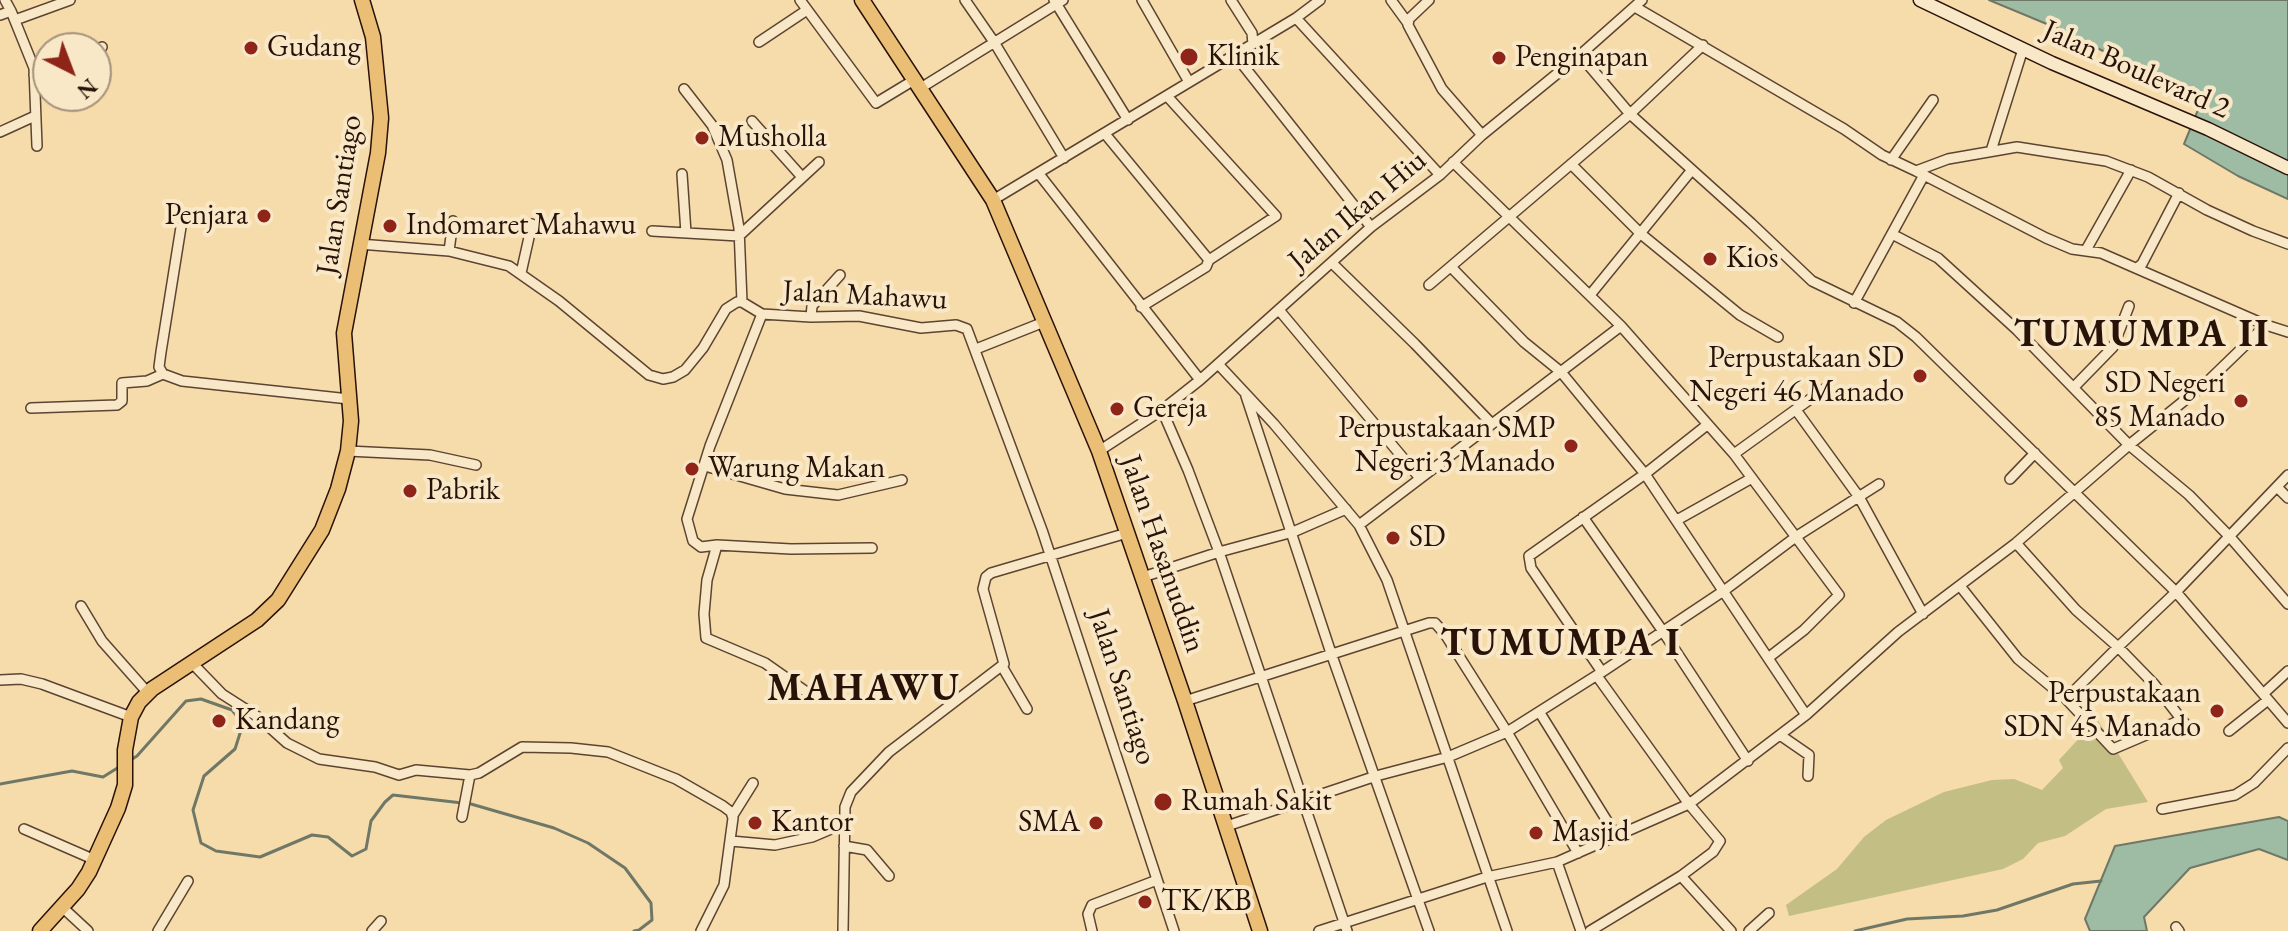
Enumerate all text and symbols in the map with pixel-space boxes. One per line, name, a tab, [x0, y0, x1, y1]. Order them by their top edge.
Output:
street label: Jalan Boulevard 2	[2037, 13, 2235, 127]
place label: Gudang	[267, 30, 361, 66]
north arrow	[32, 32, 112, 112]
marker: Gudang	[242, 39, 260, 57]
place label: Klinik	[1207, 39, 1279, 75]
place label: Penginapan	[1515, 40, 1649, 76]
marker: Klinik	[1178, 46, 1200, 68]
marker: Penginapan	[1490, 49, 1508, 67]
text: N	[71, 72, 103, 105]
street label: Jalan Santiago	[310, 112, 370, 278]
place label: Musholla	[718, 120, 827, 156]
marker: Musholla	[693, 129, 711, 147]
street label: Jalan Ikan Hiu	[1282, 143, 1434, 279]
place label: Penjara	[165, 198, 248, 234]
marker: Penjara	[255, 207, 273, 225]
place label: Indomaret Mahawu	[406, 208, 636, 244]
marker: Indomaret Mahawu	[381, 217, 399, 235]
place label: Kios	[1726, 241, 1778, 277]
marker: Kios	[1701, 250, 1719, 268]
street label: Jalan Mahawu	[782, 274, 948, 318]
district label: TUMUMPA II	[2014, 313, 2270, 359]
place label: Perpustakaan SD Negeri 46 Manado	[1689, 341, 1904, 412]
place label: SD Negeri 85 Manado	[2094, 366, 2225, 436]
marker: Perpustakaan SD Negeri 46 Manado	[1911, 367, 1929, 385]
place label: Gereja	[1133, 391, 1207, 427]
marker: SD Negeri 85 Manado	[2232, 392, 2250, 410]
marker: Gereja	[1108, 400, 1126, 418]
place label: Perpustakaan SMP Negeri 3 Manado	[1338, 411, 1555, 482]
marker: Perpustakaan SMP Negeri 3 Manado	[1562, 437, 1580, 455]
place label: Warung Makan	[708, 451, 885, 487]
street label: Jalan Hasanuddin	[1111, 451, 1213, 657]
marker: Warung Makan	[683, 460, 701, 478]
place label: Pabrik	[426, 473, 500, 509]
marker: Pabrik	[401, 482, 419, 500]
place label: SD	[1409, 520, 1446, 556]
marker: SD	[1384, 529, 1402, 547]
street label: Jalan Santiago	[1080, 605, 1164, 769]
district label: TUMUMPA I	[1441, 622, 1681, 668]
district label: MAHAWU	[767, 667, 961, 713]
place label: Perpustakaan SDN 45 Manado	[2004, 676, 2201, 746]
marker: Perpustakaan SDN 45 Manado	[2208, 702, 2226, 720]
place label: Kandang	[235, 703, 339, 739]
marker: Kandang	[210, 712, 228, 730]
place label: Rumah Sakit	[1181, 784, 1332, 820]
marker: Rumah Sakit	[1152, 791, 1174, 813]
place label: Kantor	[771, 805, 854, 841]
place label: SMA	[1018, 805, 1080, 841]
marker: Kantor	[746, 814, 764, 832]
marker: SMA	[1087, 814, 1105, 832]
place label: Masjid	[1552, 815, 1629, 851]
marker: Masjid	[1527, 824, 1545, 842]
place label: TK/KB	[1161, 884, 1252, 920]
marker: TK/KB	[1136, 893, 1154, 911]

